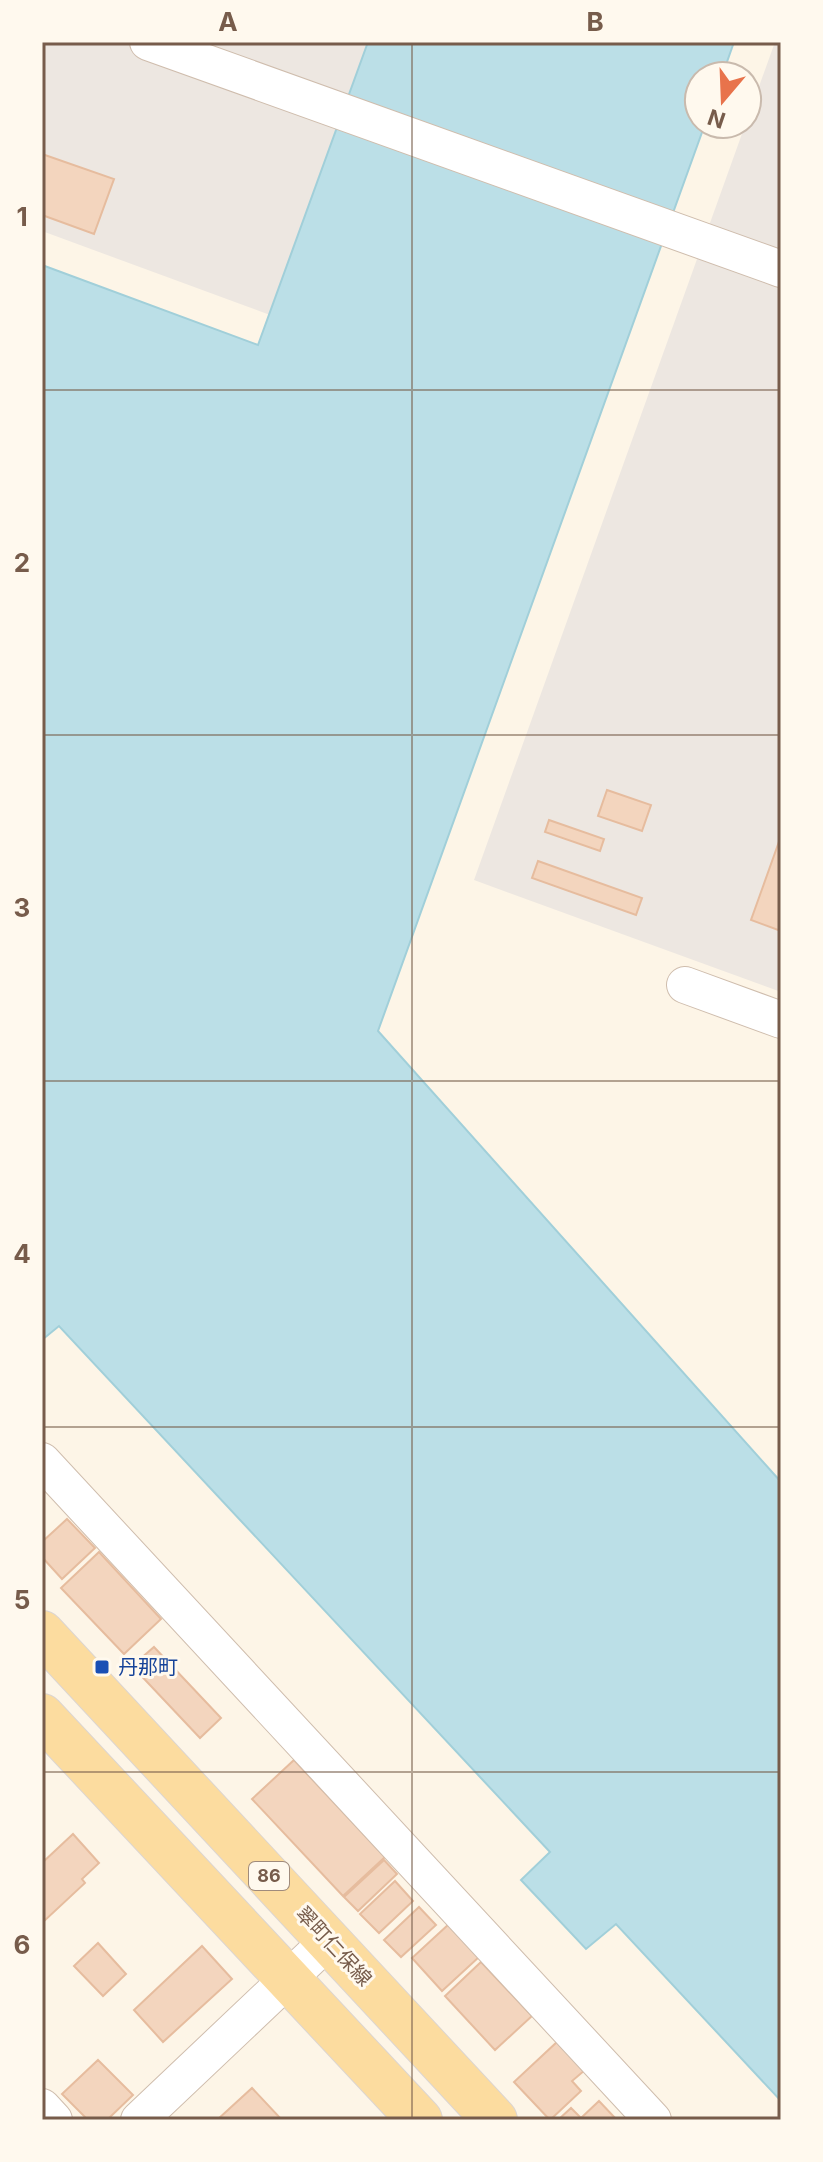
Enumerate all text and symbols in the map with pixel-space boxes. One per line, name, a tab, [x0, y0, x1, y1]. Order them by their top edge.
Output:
text: A	[218, 6, 238, 37]
text: B	[586, 6, 604, 37]
north arrow	[683, 60, 763, 140]
text: N	[704, 104, 729, 134]
text: 1	[16, 201, 28, 232]
text: 2	[14, 547, 30, 578]
text: 3	[14, 892, 30, 923]
text: 4	[13, 1238, 31, 1269]
text: 5	[14, 1584, 30, 1615]
place label: 丹那町	[118, 1655, 178, 1679]
marker: 丹那町	[93, 1658, 111, 1676]
road number: 86	[249, 1862, 289, 1890]
street label: 翠町仁保線	[291, 1901, 377, 1991]
text: 6	[14, 1929, 30, 1960]

